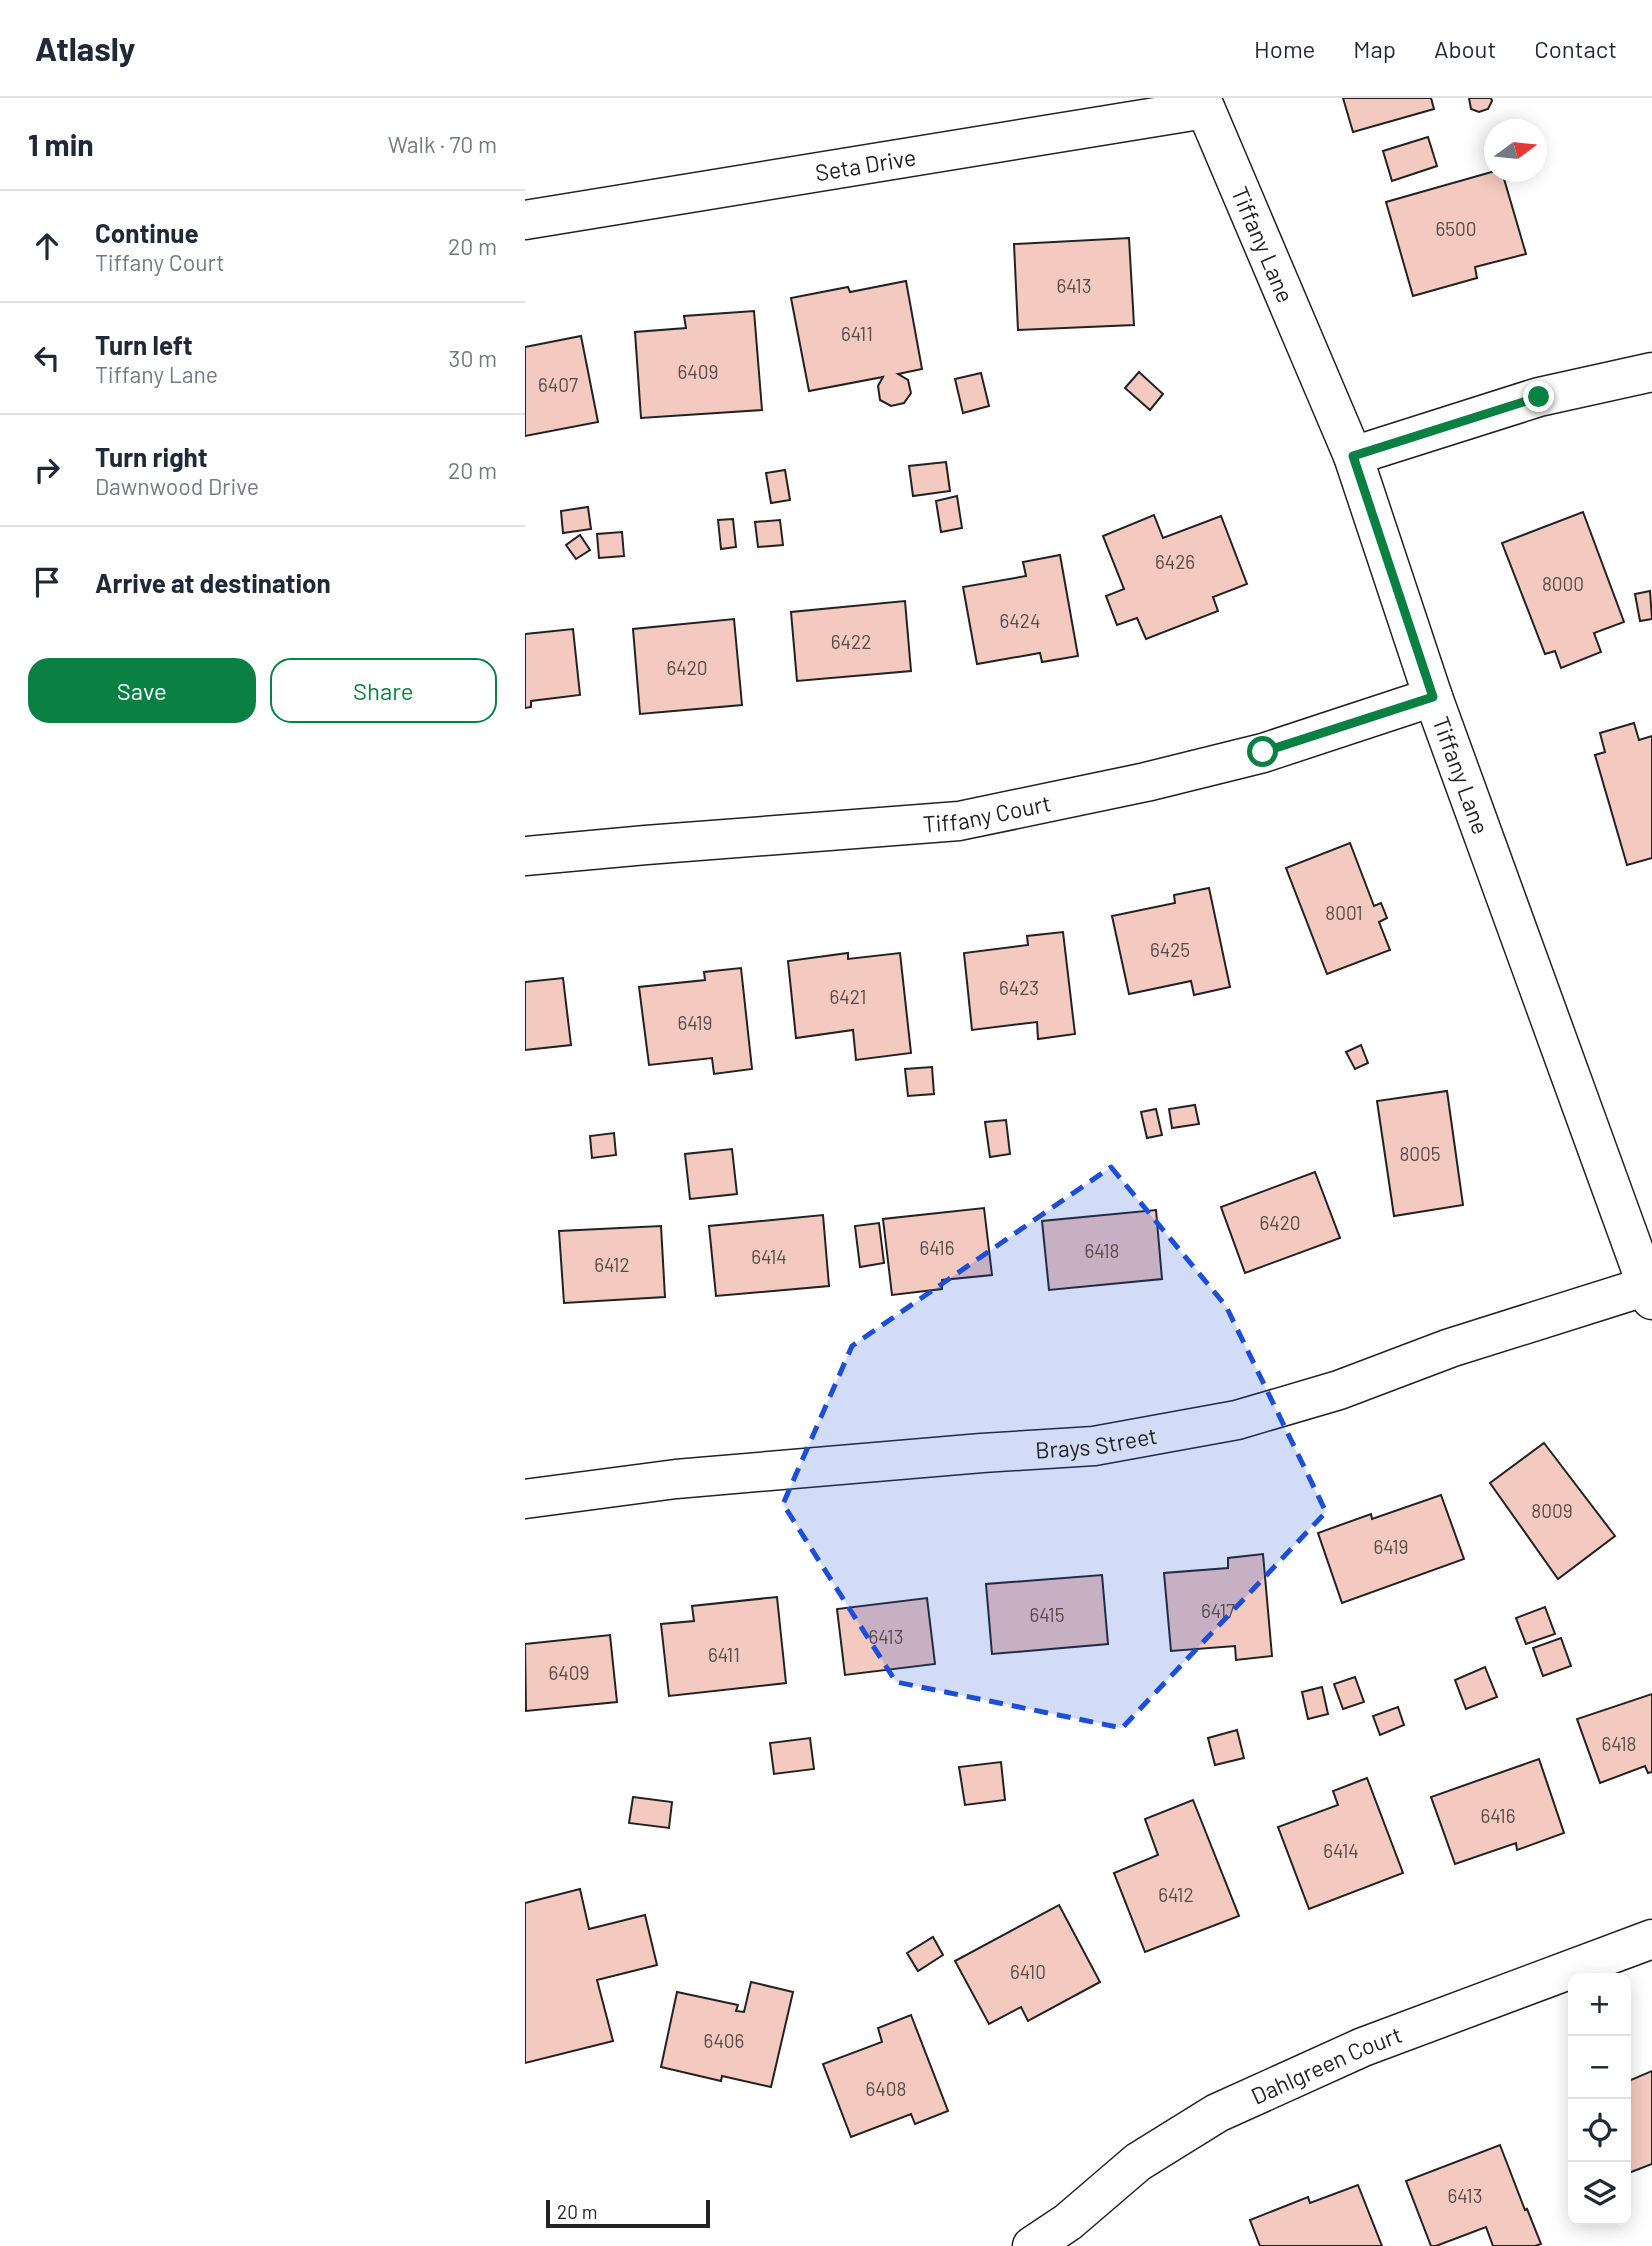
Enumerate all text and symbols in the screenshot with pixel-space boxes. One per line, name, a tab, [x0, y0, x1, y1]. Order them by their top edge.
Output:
text: Atlasly	[35, 28, 135, 68]
text: Home	[1254, 34, 1315, 63]
text: Map	[1353, 34, 1396, 63]
text: About	[1434, 34, 1496, 63]
text: Contact	[1534, 34, 1617, 63]
north arrow	[1484, 119, 1547, 182]
text: 1 min	[28, 126, 94, 162]
text: Walk · 70 m	[388, 130, 497, 158]
street label: Seta Drive	[813, 142, 918, 186]
street label: Tiffany Lane	[1226, 182, 1300, 307]
text: Continue	[95, 217, 199, 248]
house number: 6500	[1435, 217, 1477, 240]
icon: ahead	[28, 227, 66, 265]
text: 20 m	[448, 232, 497, 260]
text: Tiffany Court	[95, 248, 225, 276]
house number: 6413	[1057, 274, 1091, 297]
house number: 6411	[841, 322, 873, 345]
text: Turn left	[95, 329, 193, 360]
icon: left	[28, 339, 66, 377]
text: 30 m	[449, 344, 497, 372]
text: Tiffany Lane	[95, 360, 218, 388]
house number: 6409	[678, 360, 718, 383]
house number: 6407	[538, 373, 578, 396]
route end	[1523, 381, 1554, 412]
text: Turn right	[95, 441, 208, 472]
icon: right	[28, 451, 66, 489]
text: 20 m	[448, 456, 497, 484]
text: Dawnwood Drive	[95, 472, 259, 500]
house number: 6426	[1155, 550, 1195, 573]
icon: arrive	[28, 563, 66, 601]
text: Arrive at destination	[95, 567, 331, 598]
house number: 8000	[1542, 572, 1584, 595]
house number: 6424	[1000, 609, 1040, 632]
house number: 6422	[831, 630, 871, 653]
house number: 6420	[666, 656, 708, 679]
button: Save	[28, 658, 256, 723]
button: Share	[270, 658, 497, 723]
street label: Tiffany Lane	[1427, 712, 1496, 838]
route start	[1247, 736, 1278, 767]
street label: Tiffany Court	[922, 788, 1053, 838]
house number: 8001	[1325, 901, 1363, 924]
house number: 6425	[1150, 938, 1190, 961]
house number: 6423	[999, 976, 1039, 999]
house number: 6421	[830, 985, 866, 1008]
house number: 6419	[677, 1011, 713, 1034]
house number: 8005	[1399, 1142, 1441, 1165]
house number: 6420	[1259, 1211, 1301, 1234]
house number: 6416	[920, 1236, 954, 1259]
house number: 6418	[1084, 1239, 1120, 1262]
house number: 6414	[751, 1245, 787, 1268]
house number: 6412	[594, 1253, 630, 1276]
street label: Brays Street	[1034, 1421, 1159, 1464]
house number: 8009	[1531, 1499, 1573, 1522]
house number: 6419	[1373, 1535, 1409, 1558]
house number: 6417	[1201, 1599, 1235, 1622]
house number: 6415	[1030, 1603, 1064, 1626]
house number: 6413	[869, 1625, 903, 1648]
house number: 6411	[708, 1643, 740, 1666]
house number: 6409	[549, 1661, 589, 1684]
house number: 6418	[1601, 1732, 1637, 1755]
house number: 6416	[1481, 1804, 1515, 1827]
house number: 6414	[1323, 1839, 1359, 1862]
house number: 6412	[1158, 1883, 1194, 1906]
house number: 6410	[1010, 1960, 1046, 1983]
map controls	[1568, 1973, 1631, 2225]
button: +	[1568, 1973, 1631, 2036]
street label: Dahlgreen Court	[1247, 2020, 1406, 2110]
house number: 6406	[704, 2029, 744, 2052]
button: −	[1568, 2036, 1631, 2099]
house number: 6408	[866, 2077, 906, 2100]
button: locate	[1568, 2099, 1631, 2162]
button: layers	[1568, 2162, 1631, 2225]
house number: 6413	[1448, 2184, 1482, 2207]
scale bar	[546, 2197, 711, 2229]
text: 20 m	[557, 2200, 597, 2223]

